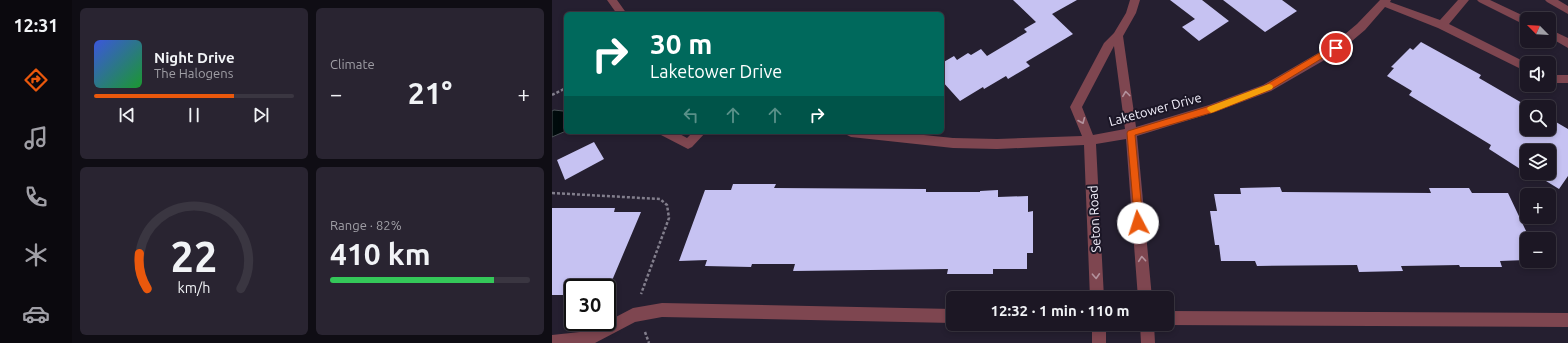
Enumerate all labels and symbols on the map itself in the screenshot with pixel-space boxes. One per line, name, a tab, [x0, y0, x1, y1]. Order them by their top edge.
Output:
north arrow	[1520, 12, 1556, 48]
pin	[1319, 31, 1353, 65]
street label: Laketower Drive	[1107, 90, 1203, 128]
one-way arrow	[1122, 91, 1131, 97]
one-way arrow	[1077, 117, 1085, 125]
street label: Seton Road	[1085, 185, 1103, 253]
position arrow	[1117, 202, 1159, 244]
one-way arrow	[1137, 256, 1146, 262]
one-way arrow	[1092, 273, 1101, 279]
speed limit sign: 30	[564, 279, 616, 331]

